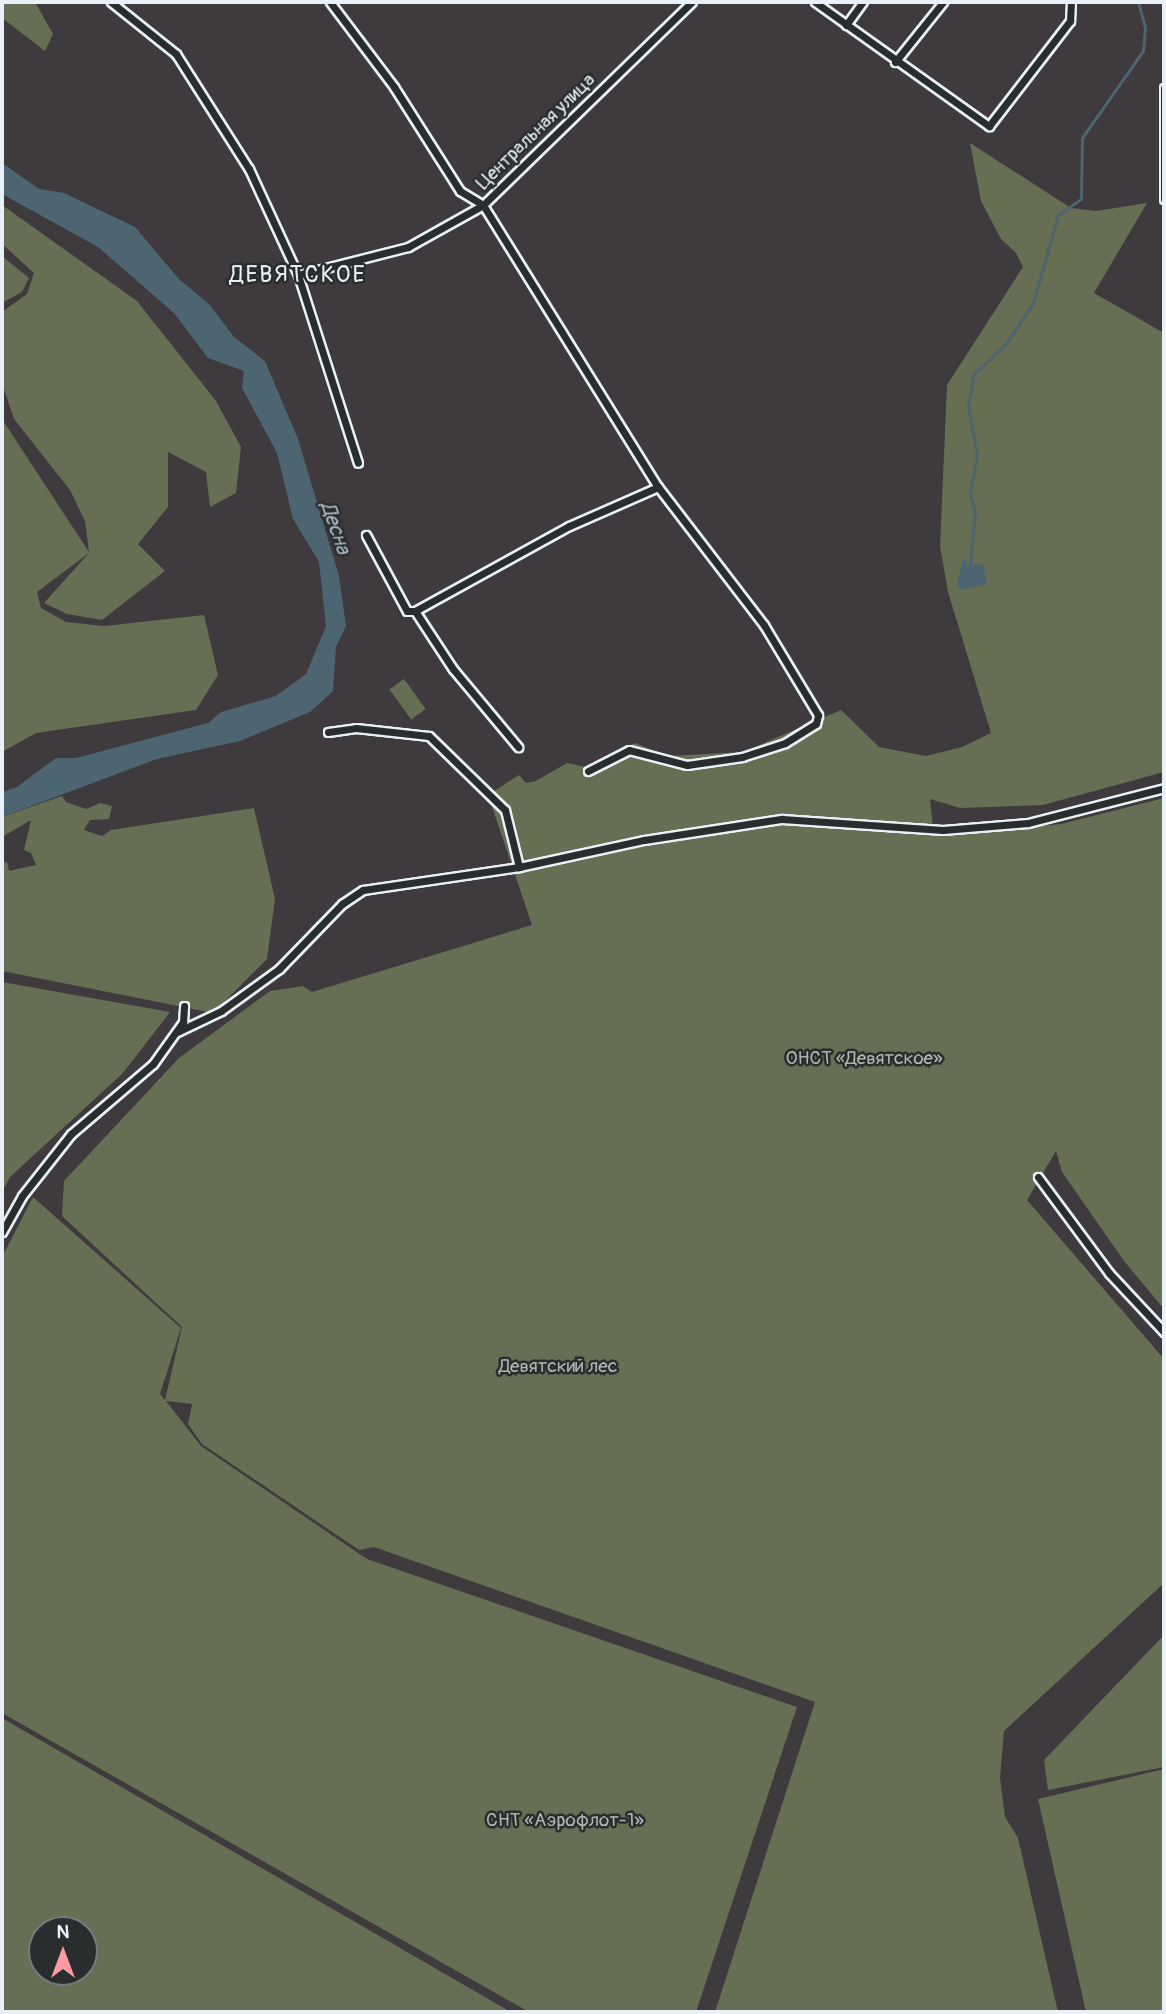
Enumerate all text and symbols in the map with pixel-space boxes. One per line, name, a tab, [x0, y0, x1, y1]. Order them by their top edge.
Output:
street label: Центральная улица	[472, 69, 600, 195]
district label: ДЕВЯТСКОЕ	[231, 261, 365, 289]
water label: Десна	[314, 498, 356, 558]
park label: ОНСТ «Девятское»	[785, 1048, 943, 1070]
park label: Девятский лес	[499, 1356, 617, 1378]
park label: СНТ «Аэрофлот-1»	[486, 1810, 644, 1832]
north arrow	[28, 1916, 98, 1986]
text: N	[57, 1920, 69, 1944]

